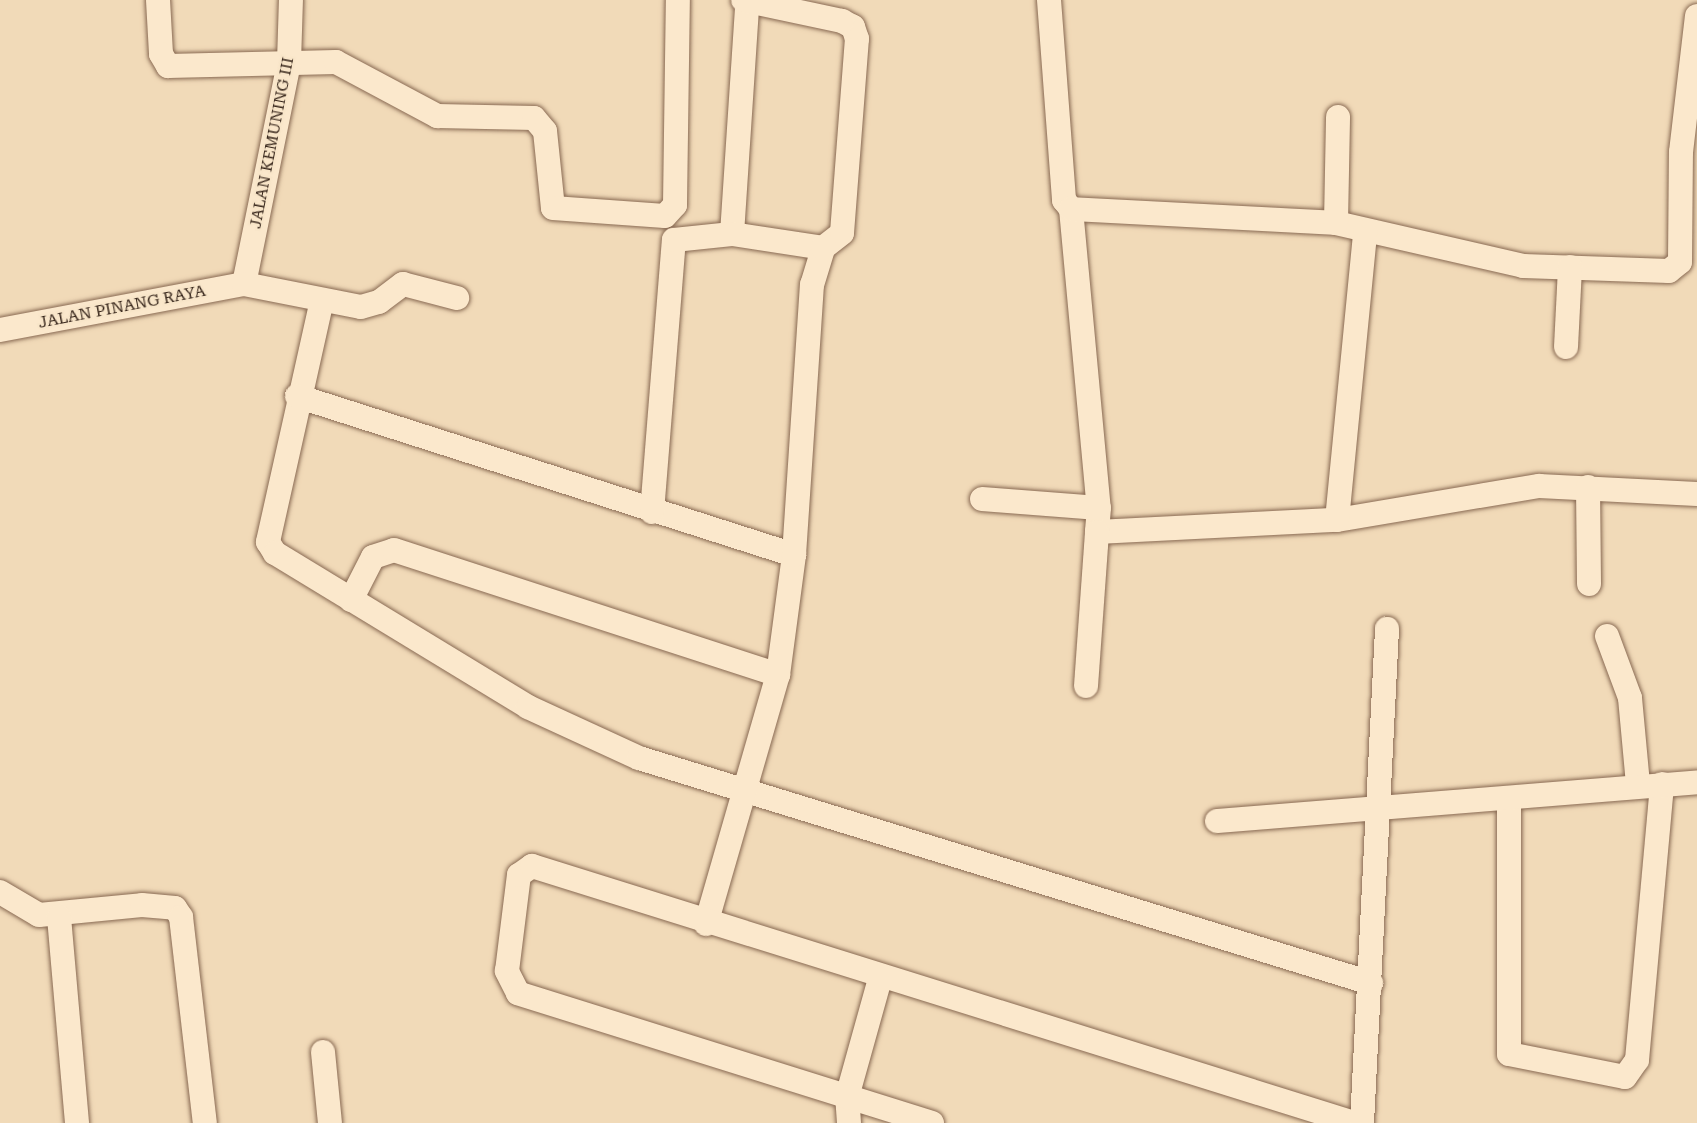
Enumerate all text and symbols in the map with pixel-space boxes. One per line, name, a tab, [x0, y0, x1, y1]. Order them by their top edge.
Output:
street label: JALAN KEMUNING III	[246, 56, 298, 230]
street label: JALAN PINANG RAYA	[37, 281, 207, 333]

